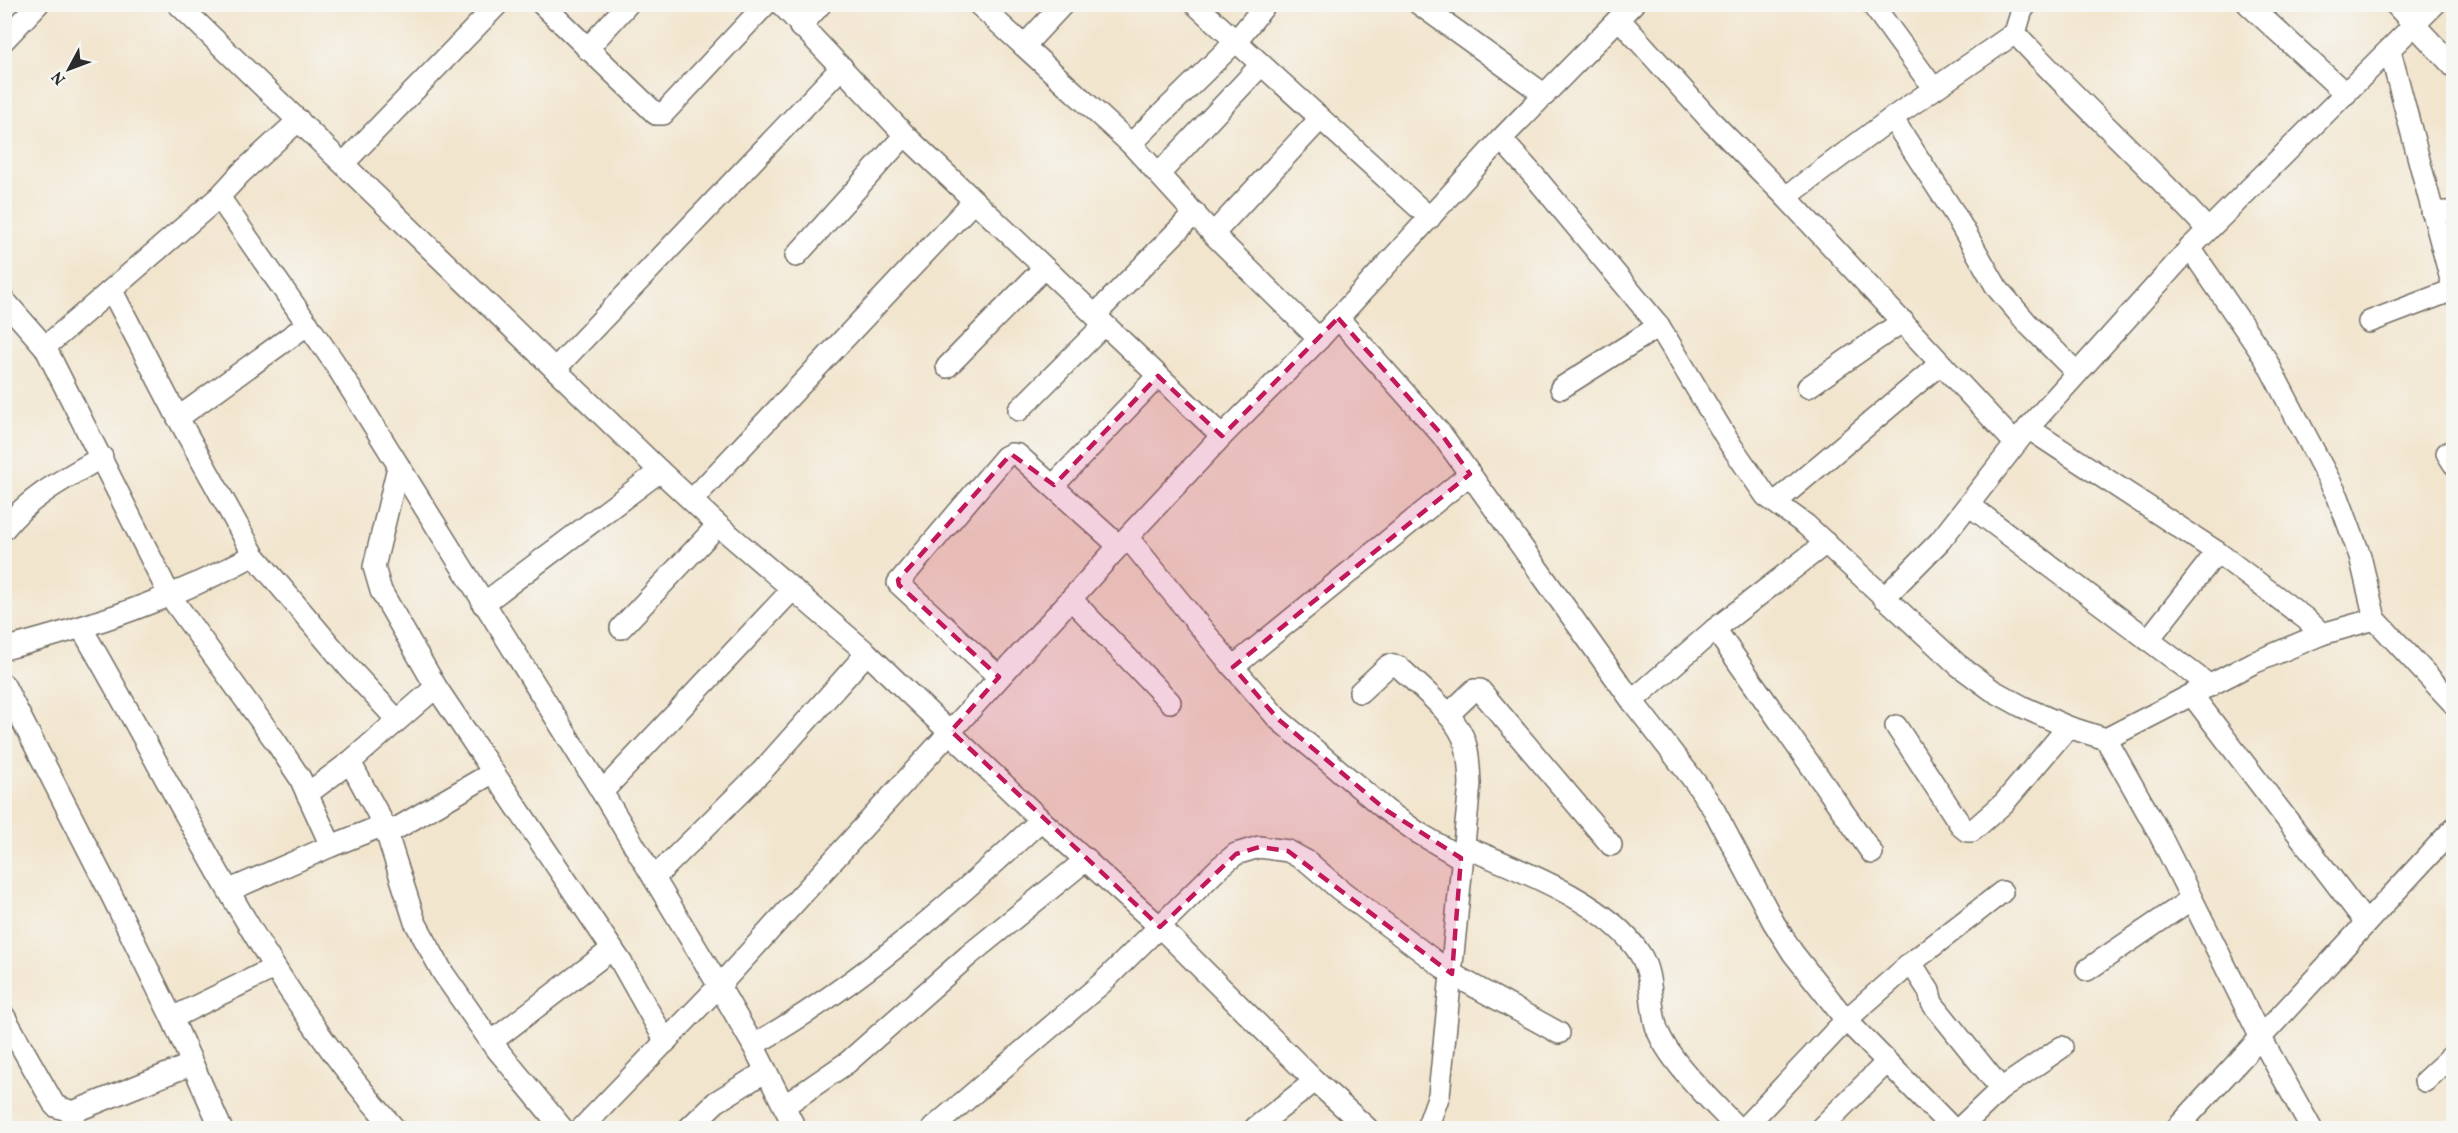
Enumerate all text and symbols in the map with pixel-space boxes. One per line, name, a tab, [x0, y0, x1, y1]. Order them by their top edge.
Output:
north arrow	[39, 39, 99, 99]
text: N	[47, 66, 71, 89]

